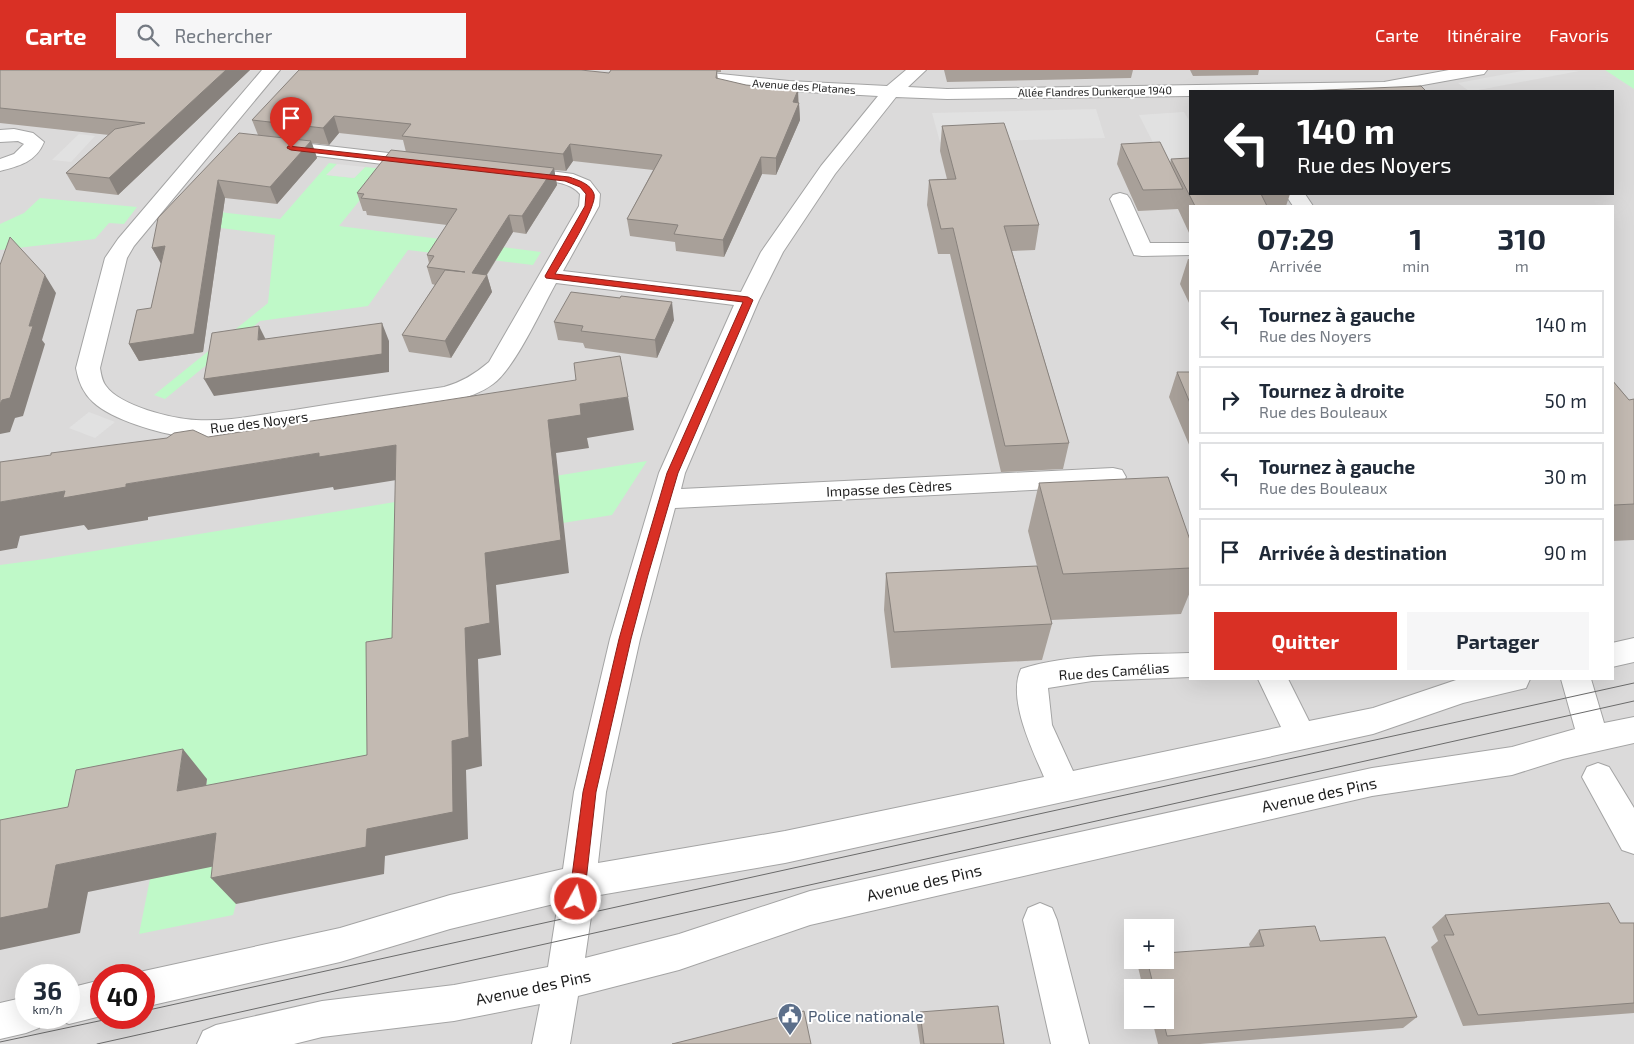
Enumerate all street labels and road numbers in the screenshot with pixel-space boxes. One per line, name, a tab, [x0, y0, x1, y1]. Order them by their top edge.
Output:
street label: Avenue des Platanes	[752, 76, 856, 96]
street label: Allée Flandres Dunkerque 1940	[1018, 83, 1172, 99]
street label: Rue des Noyers	[209, 408, 309, 436]
street label: Impasse des Cèdres	[826, 476, 952, 500]
street label: Rue des Camélias	[1058, 659, 1170, 683]
street label: Avenue des Pins	[1260, 772, 1378, 816]
street label: Avenue des Pins	[865, 860, 983, 904]
street label: Avenue des Pins	[474, 965, 592, 1009]

